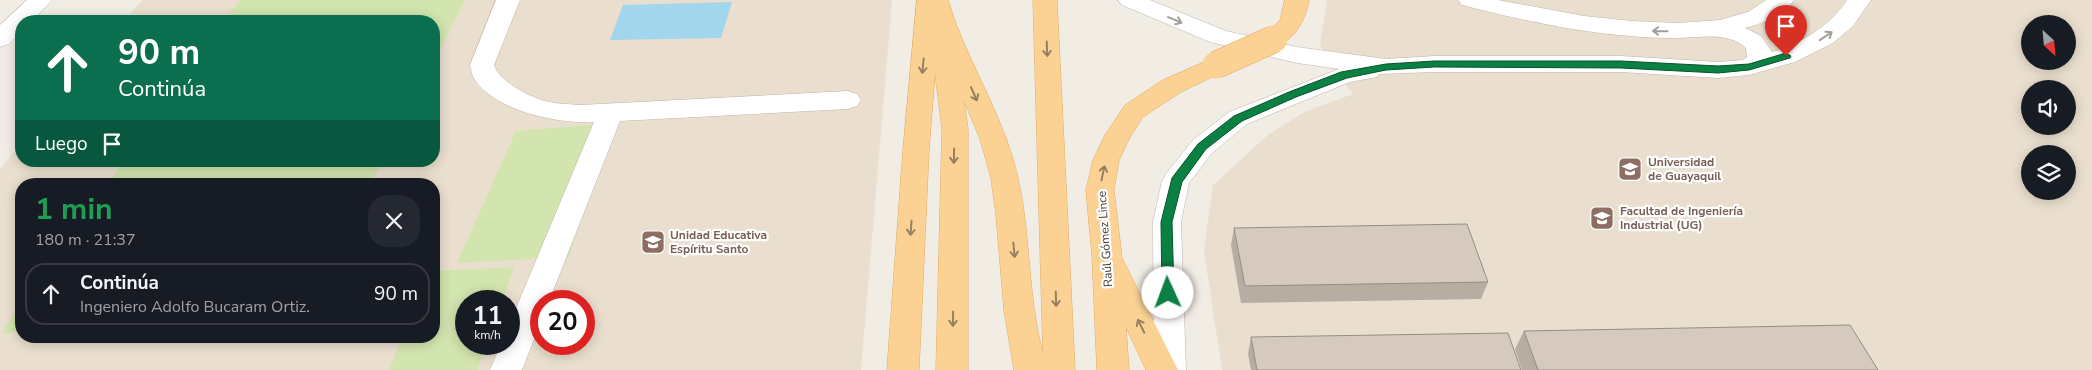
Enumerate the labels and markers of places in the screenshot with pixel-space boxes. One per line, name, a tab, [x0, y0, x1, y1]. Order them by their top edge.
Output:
pin	[1765, 5, 1807, 56]
place label: Universidad de Guayaquil	[1648, 154, 1721, 184]
school or university icon: Universidad de Guayaquil	[1617, 156, 1643, 182]
place label: Facultad de Ingeniería Industrial (UG)	[1620, 203, 1743, 233]
school or university icon: Facultad de Ingeniería Industrial (UG)	[1589, 205, 1615, 231]
place label: Unidad Educativa Espíritu Santo	[670, 227, 767, 257]
school or university icon: Unidad Educativa Espíritu Santo	[640, 229, 666, 255]

